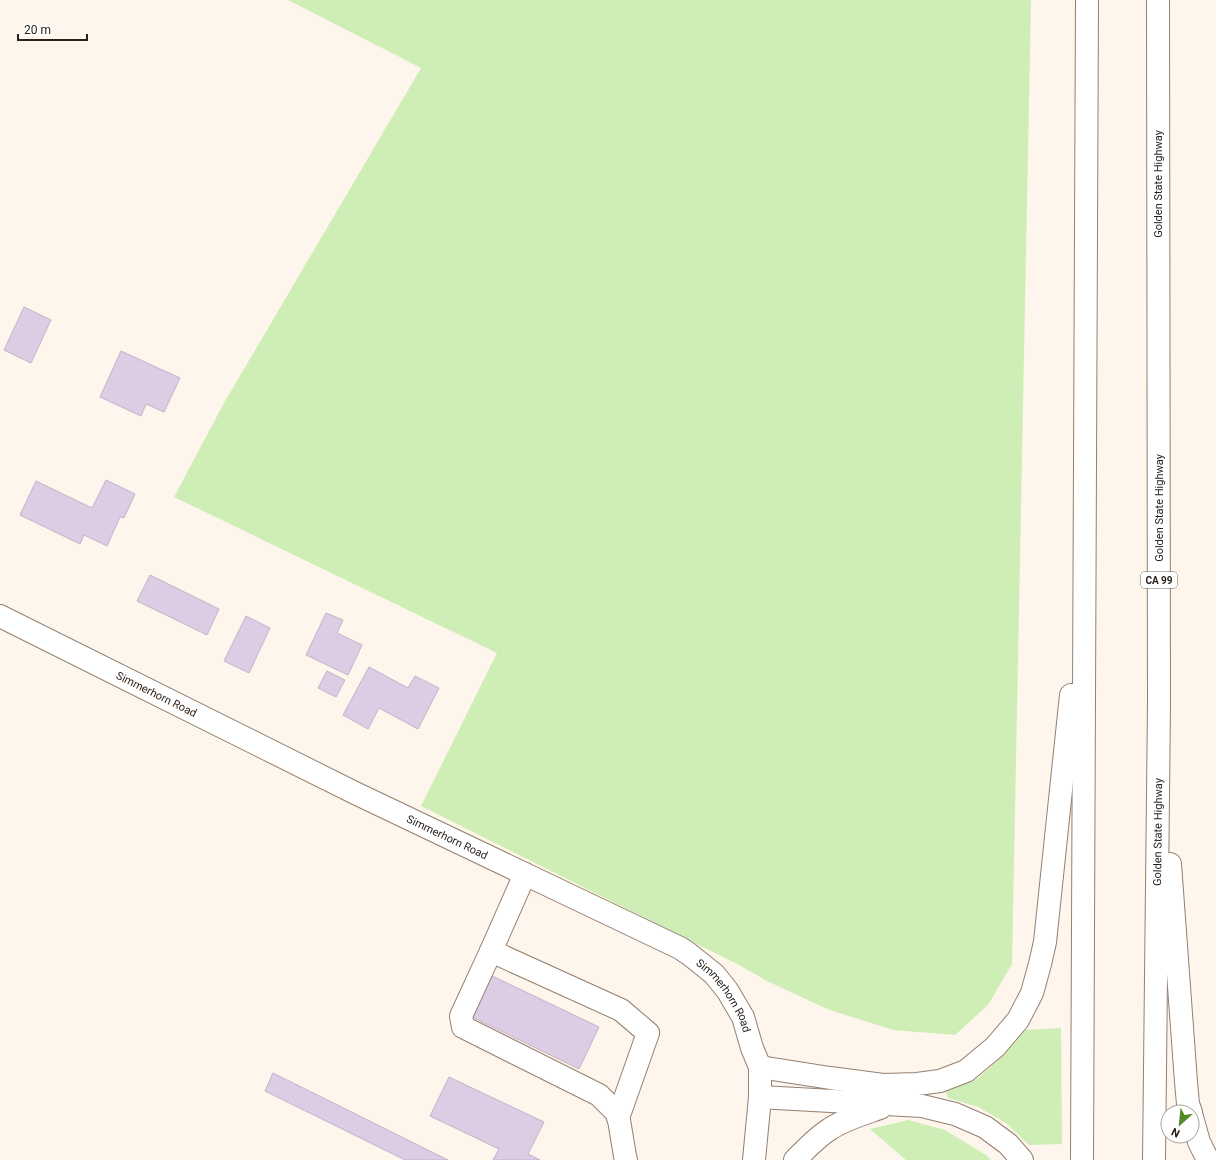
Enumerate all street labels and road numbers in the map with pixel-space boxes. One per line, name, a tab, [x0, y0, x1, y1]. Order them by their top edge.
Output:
street label: Golden State Highway	[1152, 129, 1165, 238]
street label: Golden State Highway	[1153, 453, 1166, 562]
road number: CA 99	[1141, 572, 1177, 588]
street label: Simmerhorn Road	[114, 669, 199, 720]
street label: Golden State Highway	[1151, 777, 1165, 886]
street label: Simmerhorn Road	[405, 812, 490, 862]
street label: Simmerhorn Road	[694, 956, 754, 1034]

